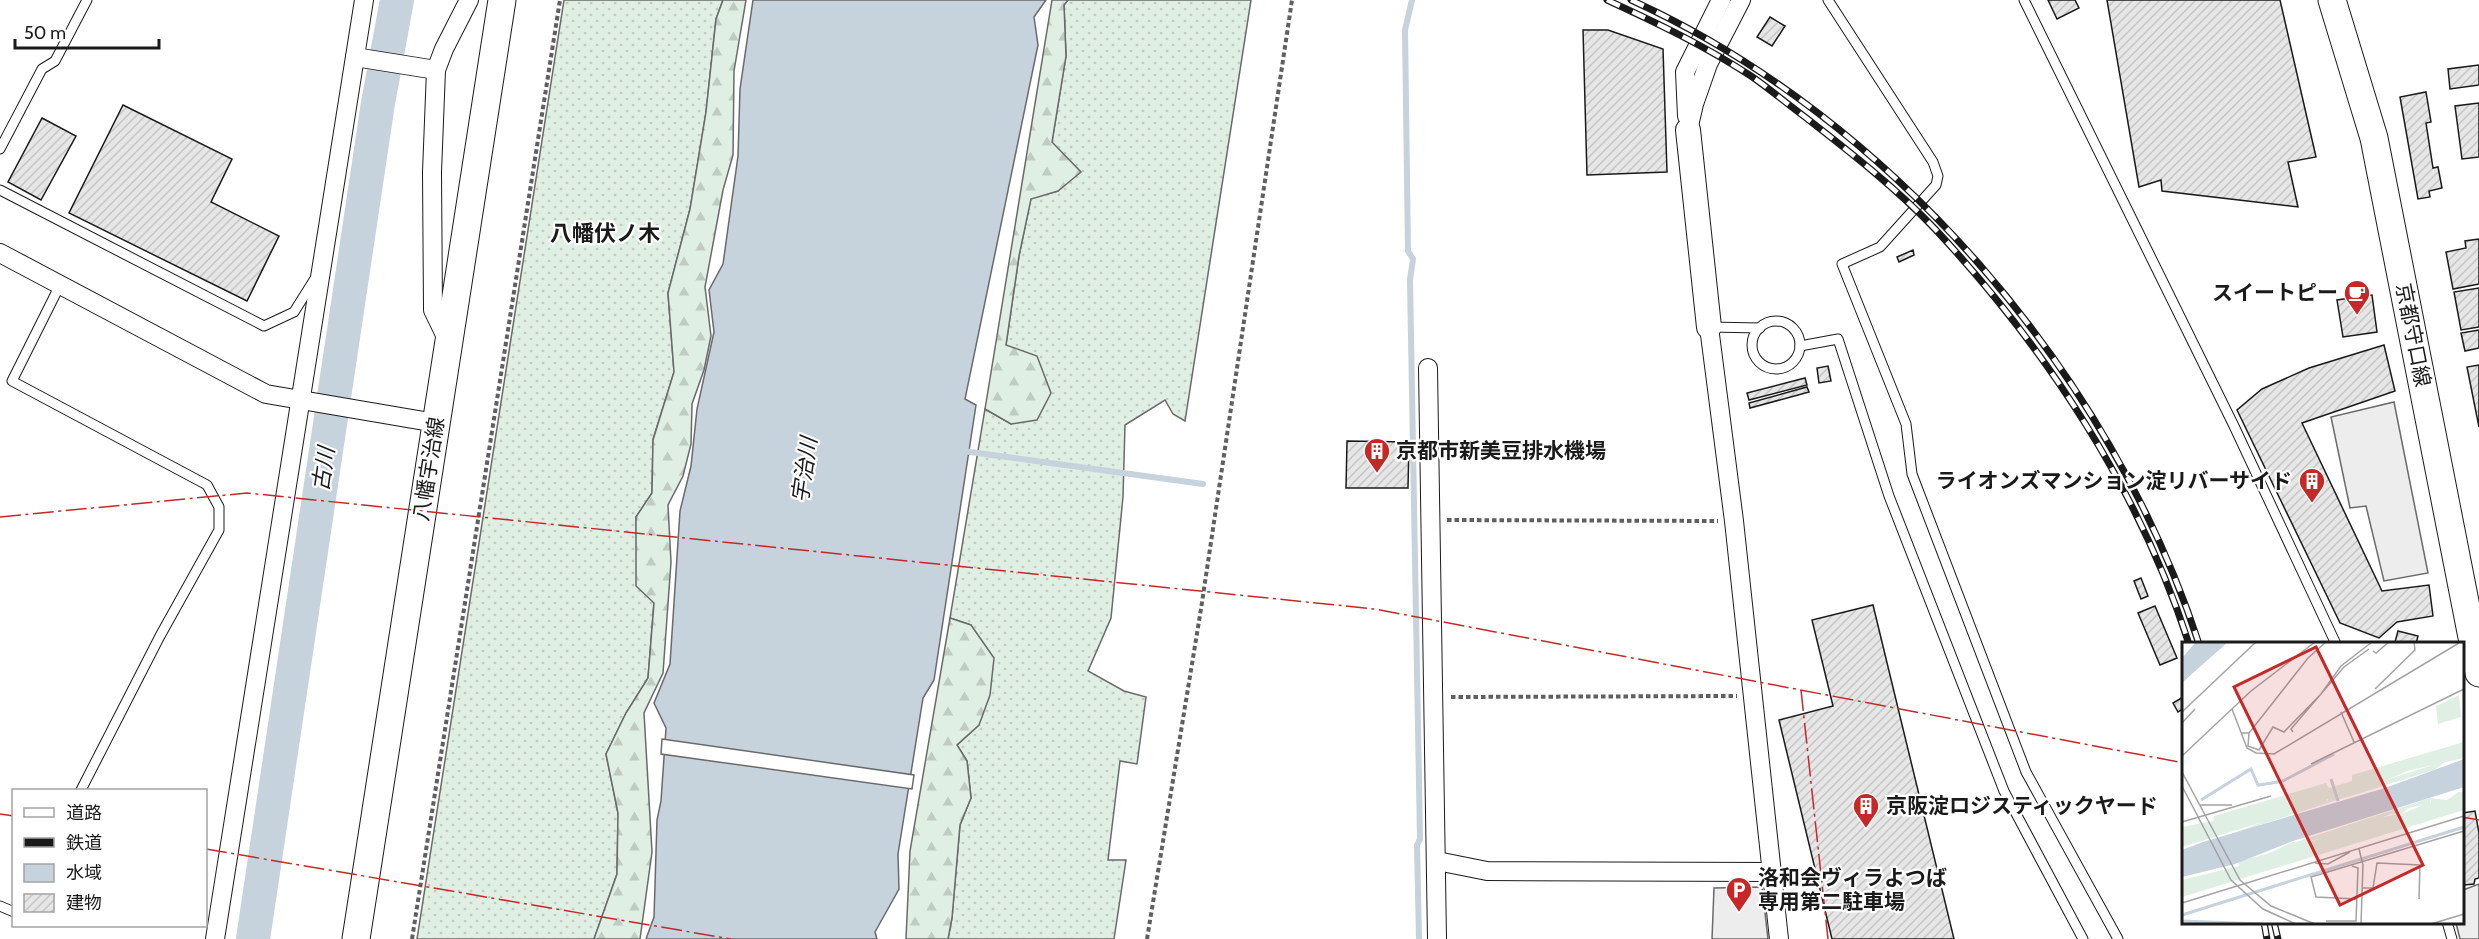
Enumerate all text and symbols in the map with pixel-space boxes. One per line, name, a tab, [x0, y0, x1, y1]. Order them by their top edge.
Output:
scale bar	[15, 12, 159, 50]
text: 50 m	[24, 22, 66, 44]
district label: 八幡伏ノ木	[550, 220, 660, 247]
cafe icon: スイートピー	[2342, 278, 2372, 316]
place label: スイートピー	[2212, 280, 2338, 305]
street label: 京都守口線	[2391, 281, 2436, 389]
street label: 八幡宇治線	[408, 415, 449, 523]
water label: 宇治川	[787, 434, 823, 505]
building icon: 京都市新美豆排水機場	[1362, 436, 1392, 474]
place label: 京都市新美豆排水機場	[1396, 438, 1606, 463]
water label: 古川	[307, 443, 340, 493]
building icon: ライオンズマンション淀リバーサイド	[2297, 466, 2327, 504]
place label: ライオンズマンション淀リバーサイド	[1936, 468, 2292, 493]
inset map	[2182, 642, 2464, 924]
legend	[12, 789, 207, 927]
building icon: 京阪淀ロジスティックヤード	[1851, 791, 1881, 829]
place label: 京阪淀ロジスティックヤード	[1886, 793, 2158, 818]
text: 道路	[66, 802, 102, 824]
text: 鉄道	[66, 832, 102, 854]
text: 水域	[66, 862, 102, 884]
place label: 洛和会ヴィラよつば 専用第二駐車場	[1758, 865, 1947, 914]
parking icon: 洛和会ヴィラよつば 専用第二駐車場	[1724, 875, 1754, 913]
text: 建物	[66, 892, 102, 914]

